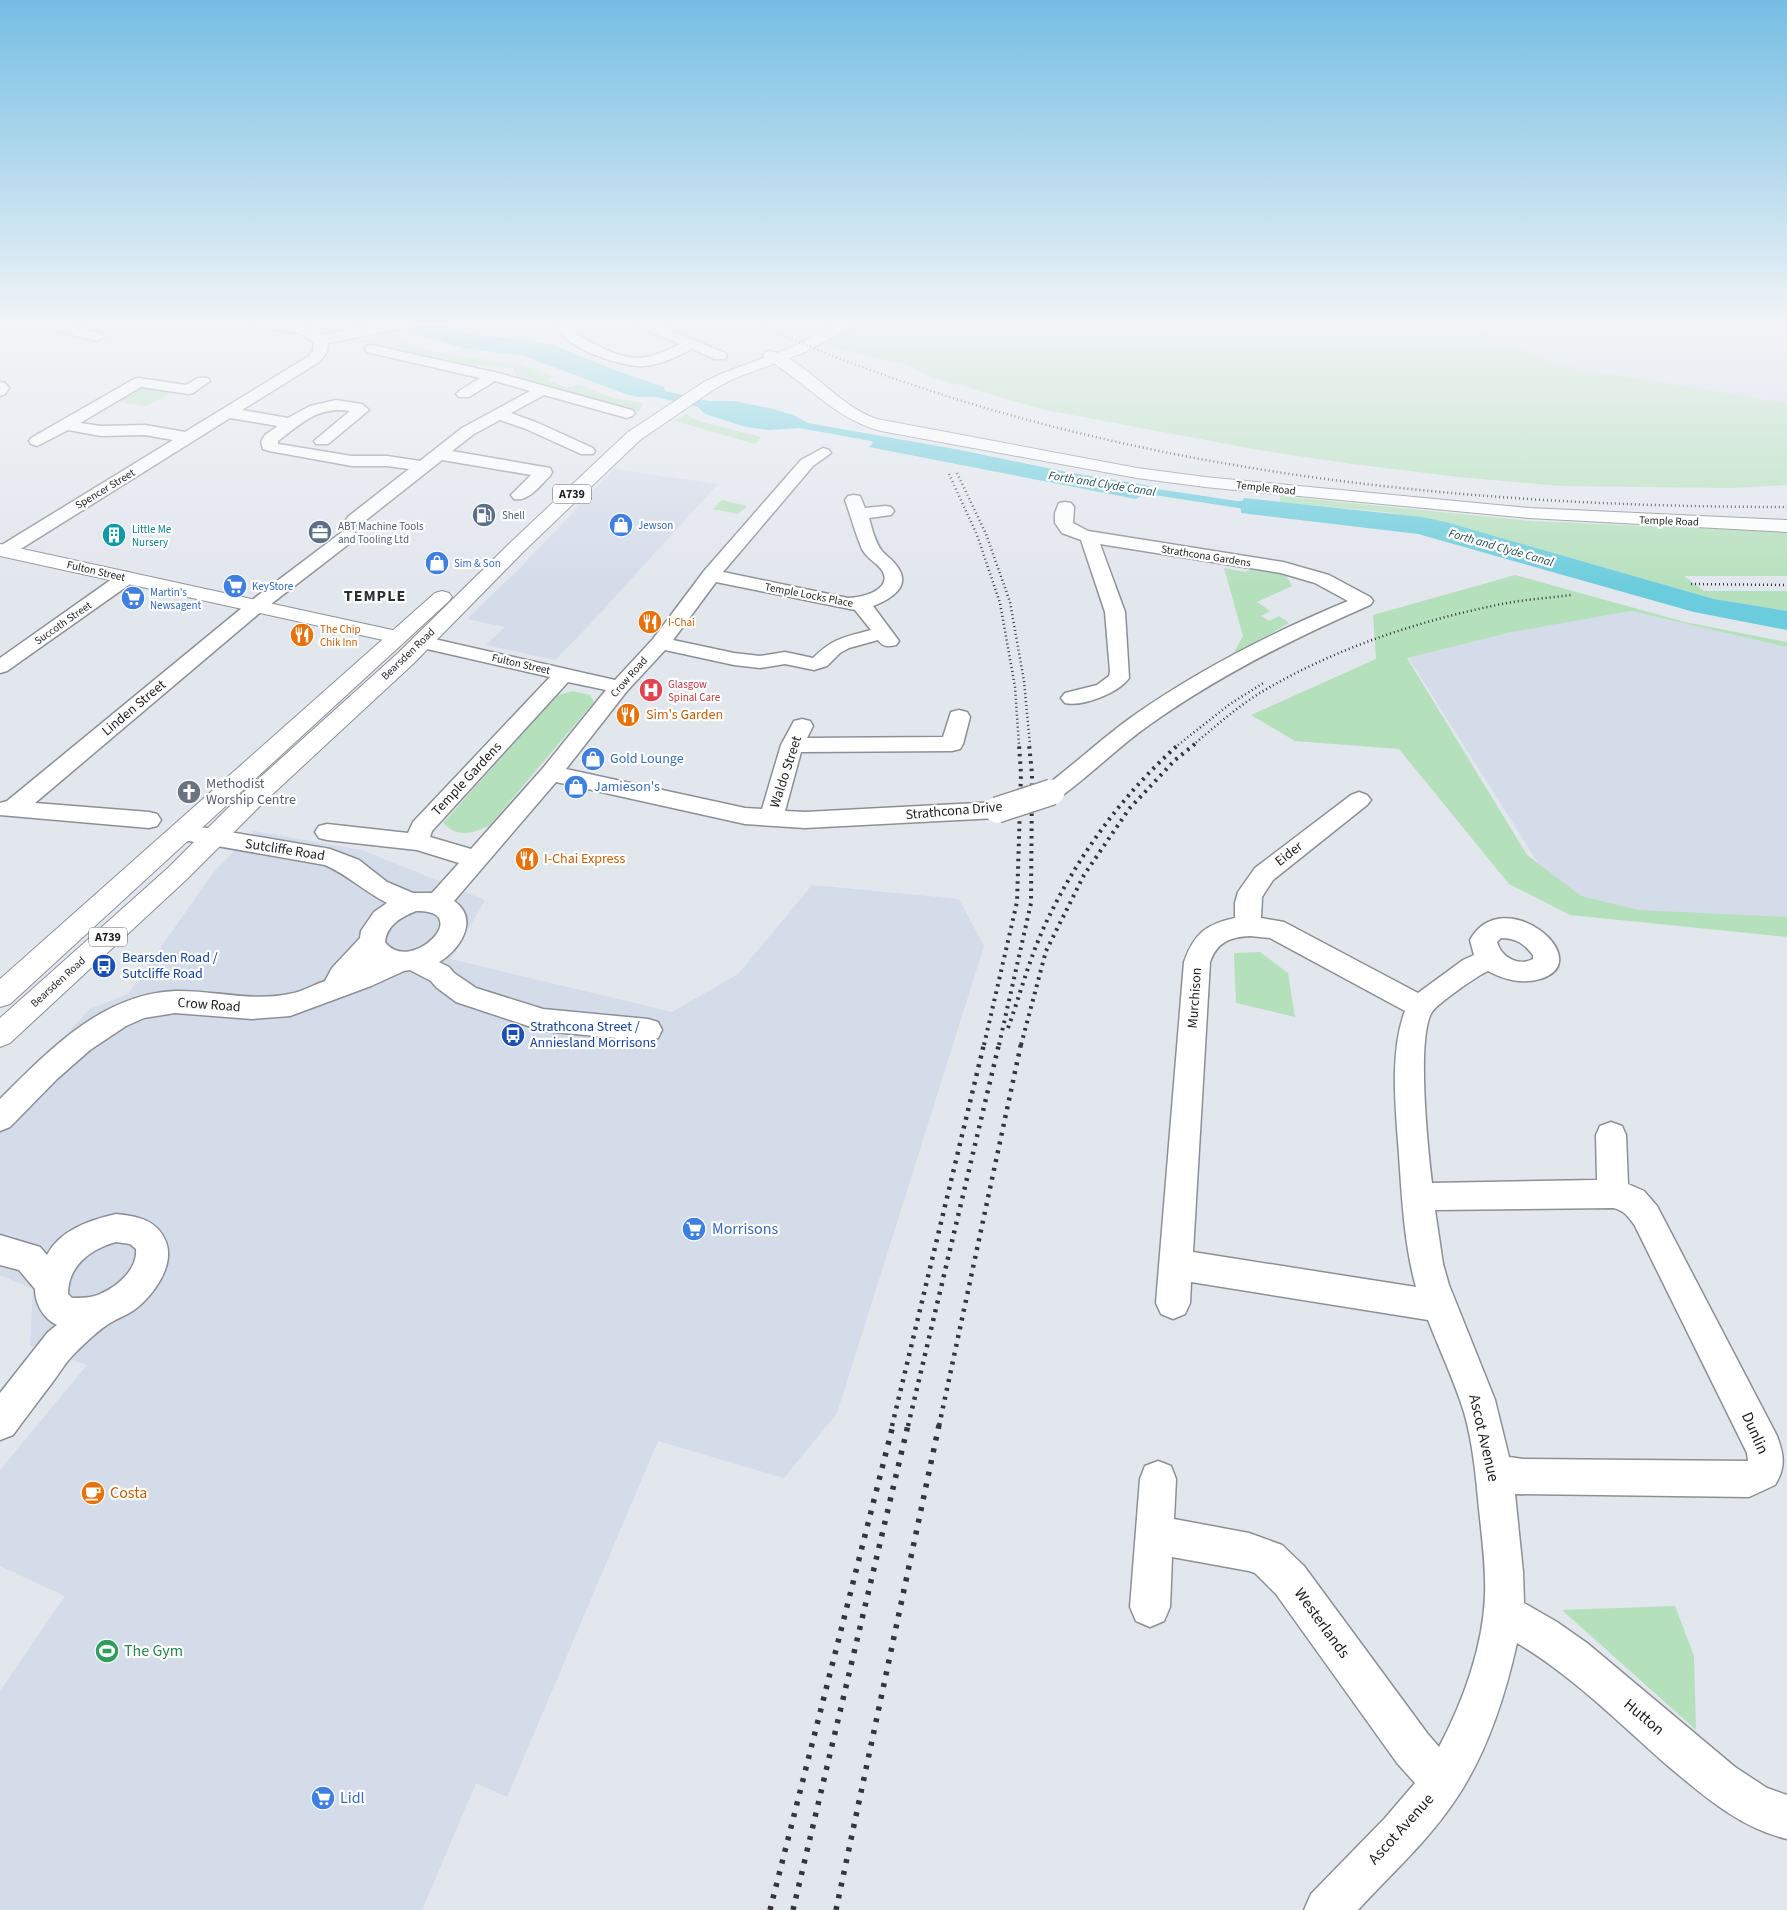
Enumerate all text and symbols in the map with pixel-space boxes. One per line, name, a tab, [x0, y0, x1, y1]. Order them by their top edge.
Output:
street label: Spencer Street	[72, 465, 138, 513]
water label: Forth and Clyde Canal	[1047, 467, 1157, 501]
street label: Temple Road	[1235, 477, 1297, 499]
road number: A739	[553, 484, 591, 504]
fuel station icon: Shell	[471, 502, 497, 528]
place label: Shell	[502, 508, 525, 523]
shop icon: Jewson	[608, 512, 634, 538]
street label: Temple Road	[1639, 512, 1699, 530]
place label: Jewson	[638, 518, 673, 533]
office icon: ABT Machine Tools and Tooling Ltd	[307, 519, 333, 545]
place label: ABT Machine Tools and Tooling Ltd	[338, 519, 424, 547]
building icon: Little Me Nursery	[101, 522, 127, 548]
place label: Little Me Nursery	[132, 522, 172, 550]
water label: Forth and Clyde Canal	[1447, 525, 1555, 571]
street label: Strathcona Gardens	[1160, 541, 1252, 571]
shop icon: Sim & Son	[424, 550, 450, 576]
place label: Sim & Son	[454, 556, 501, 571]
street label: Fulton Street	[65, 557, 127, 585]
supermarket icon: KeyStore	[222, 573, 248, 599]
place label: KeyStore	[252, 579, 294, 594]
street label: Temple Locks Place	[764, 579, 855, 611]
supermarket icon: Martin's Newsagent	[120, 585, 146, 611]
place label: Martin's Newsagent	[150, 585, 202, 613]
district label: TEMPLE	[344, 585, 406, 607]
street label: Succoth Street	[31, 598, 95, 648]
restaurant icon: I-Chai	[637, 609, 663, 635]
place label: I-Chai	[668, 615, 695, 630]
restaurant icon: The Chip Chik Inn	[289, 622, 315, 648]
place label: The Chip Chik Inn	[320, 622, 361, 650]
street label: Bearsden Road	[378, 625, 438, 683]
street label: Fulton Street	[490, 650, 552, 678]
street label: Crow Road	[607, 653, 651, 701]
street label: Linden Street	[98, 675, 171, 741]
hospital icon: Glasgow Spinal Care	[638, 677, 664, 703]
place label: Glasgow Spinal Care	[668, 677, 721, 705]
restaurant icon: Sim's Garden	[615, 702, 641, 728]
place label: Sim's Garden	[646, 705, 723, 725]
street label: Waldo Street	[765, 733, 807, 811]
street label: Temple Gardens	[427, 737, 507, 821]
shop icon: Gold Lounge	[580, 746, 606, 772]
place label: Gold Lounge	[610, 749, 684, 769]
place label: Methodist Worship Centre	[206, 774, 296, 810]
shop icon: Jamieson's	[563, 774, 589, 800]
place label: Jamieson's	[594, 777, 660, 797]
church icon: Methodist Worship Centre	[176, 779, 202, 805]
street label: Strathcona Drive	[905, 797, 1003, 825]
street label: Sutcliffe Road	[244, 834, 326, 866]
street label: Eider	[1271, 837, 1307, 871]
restaurant icon: I-Chai Express	[514, 846, 540, 872]
place label: I-Chai Express	[544, 849, 625, 869]
road number: A739	[89, 928, 127, 946]
place label: Bearsden Road / Sutcliffe Road	[122, 948, 218, 984]
street label: Bearsden Road	[27, 953, 89, 1011]
bus stop icon: Bearsden Road / Sutcliffe Road	[91, 953, 117, 979]
street label: Murchison	[1183, 967, 1207, 1029]
street label: Crow Road	[177, 993, 241, 1017]
place label: Strathcona Street / Anniesland Morrisons	[530, 1017, 656, 1053]
bus stop icon: Strathcona Street / Anniesland Morrisons	[500, 1022, 526, 1048]
supermarket icon: Morrisons	[681, 1216, 707, 1242]
place label: Morrisons	[712, 1218, 778, 1240]
street label: Ascot Avenue	[1463, 1392, 1505, 1484]
street label: Dunlin	[1736, 1408, 1774, 1458]
cafe icon: Costa	[80, 1480, 106, 1506]
place label: Costa	[110, 1482, 147, 1504]
street label: Westerlands	[1289, 1583, 1355, 1663]
sports icon: The Gym	[94, 1638, 120, 1664]
place label: The Gym	[124, 1640, 183, 1662]
street label: Hutton	[1619, 1694, 1669, 1740]
supermarket icon: Lidl	[310, 1785, 336, 1811]
place label: Lidl	[340, 1787, 365, 1809]
street label: Ascot Avenue	[1363, 1789, 1439, 1869]

